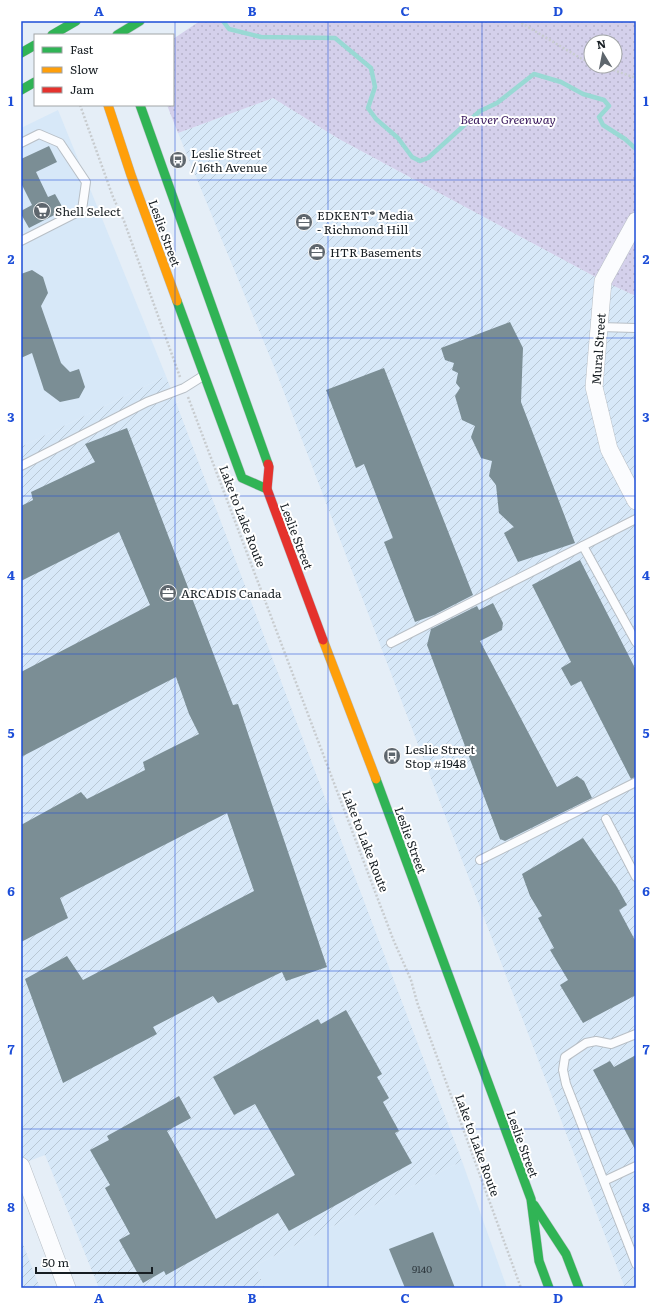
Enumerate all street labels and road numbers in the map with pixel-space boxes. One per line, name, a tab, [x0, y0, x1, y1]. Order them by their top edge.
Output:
street label: Leslie Street	[145, 197, 185, 269]
street label: Mural Street	[587, 312, 609, 386]
street label: Lake to Lake Route	[215, 463, 271, 569]
street label: Leslie Street	[276, 500, 318, 572]
street label: Lake to Lake Route	[338, 788, 394, 894]
street label: Leslie Street	[391, 804, 431, 876]
street label: Lake to Lake Route	[451, 1091, 505, 1199]
street label: Leslie Street	[503, 1108, 543, 1180]

